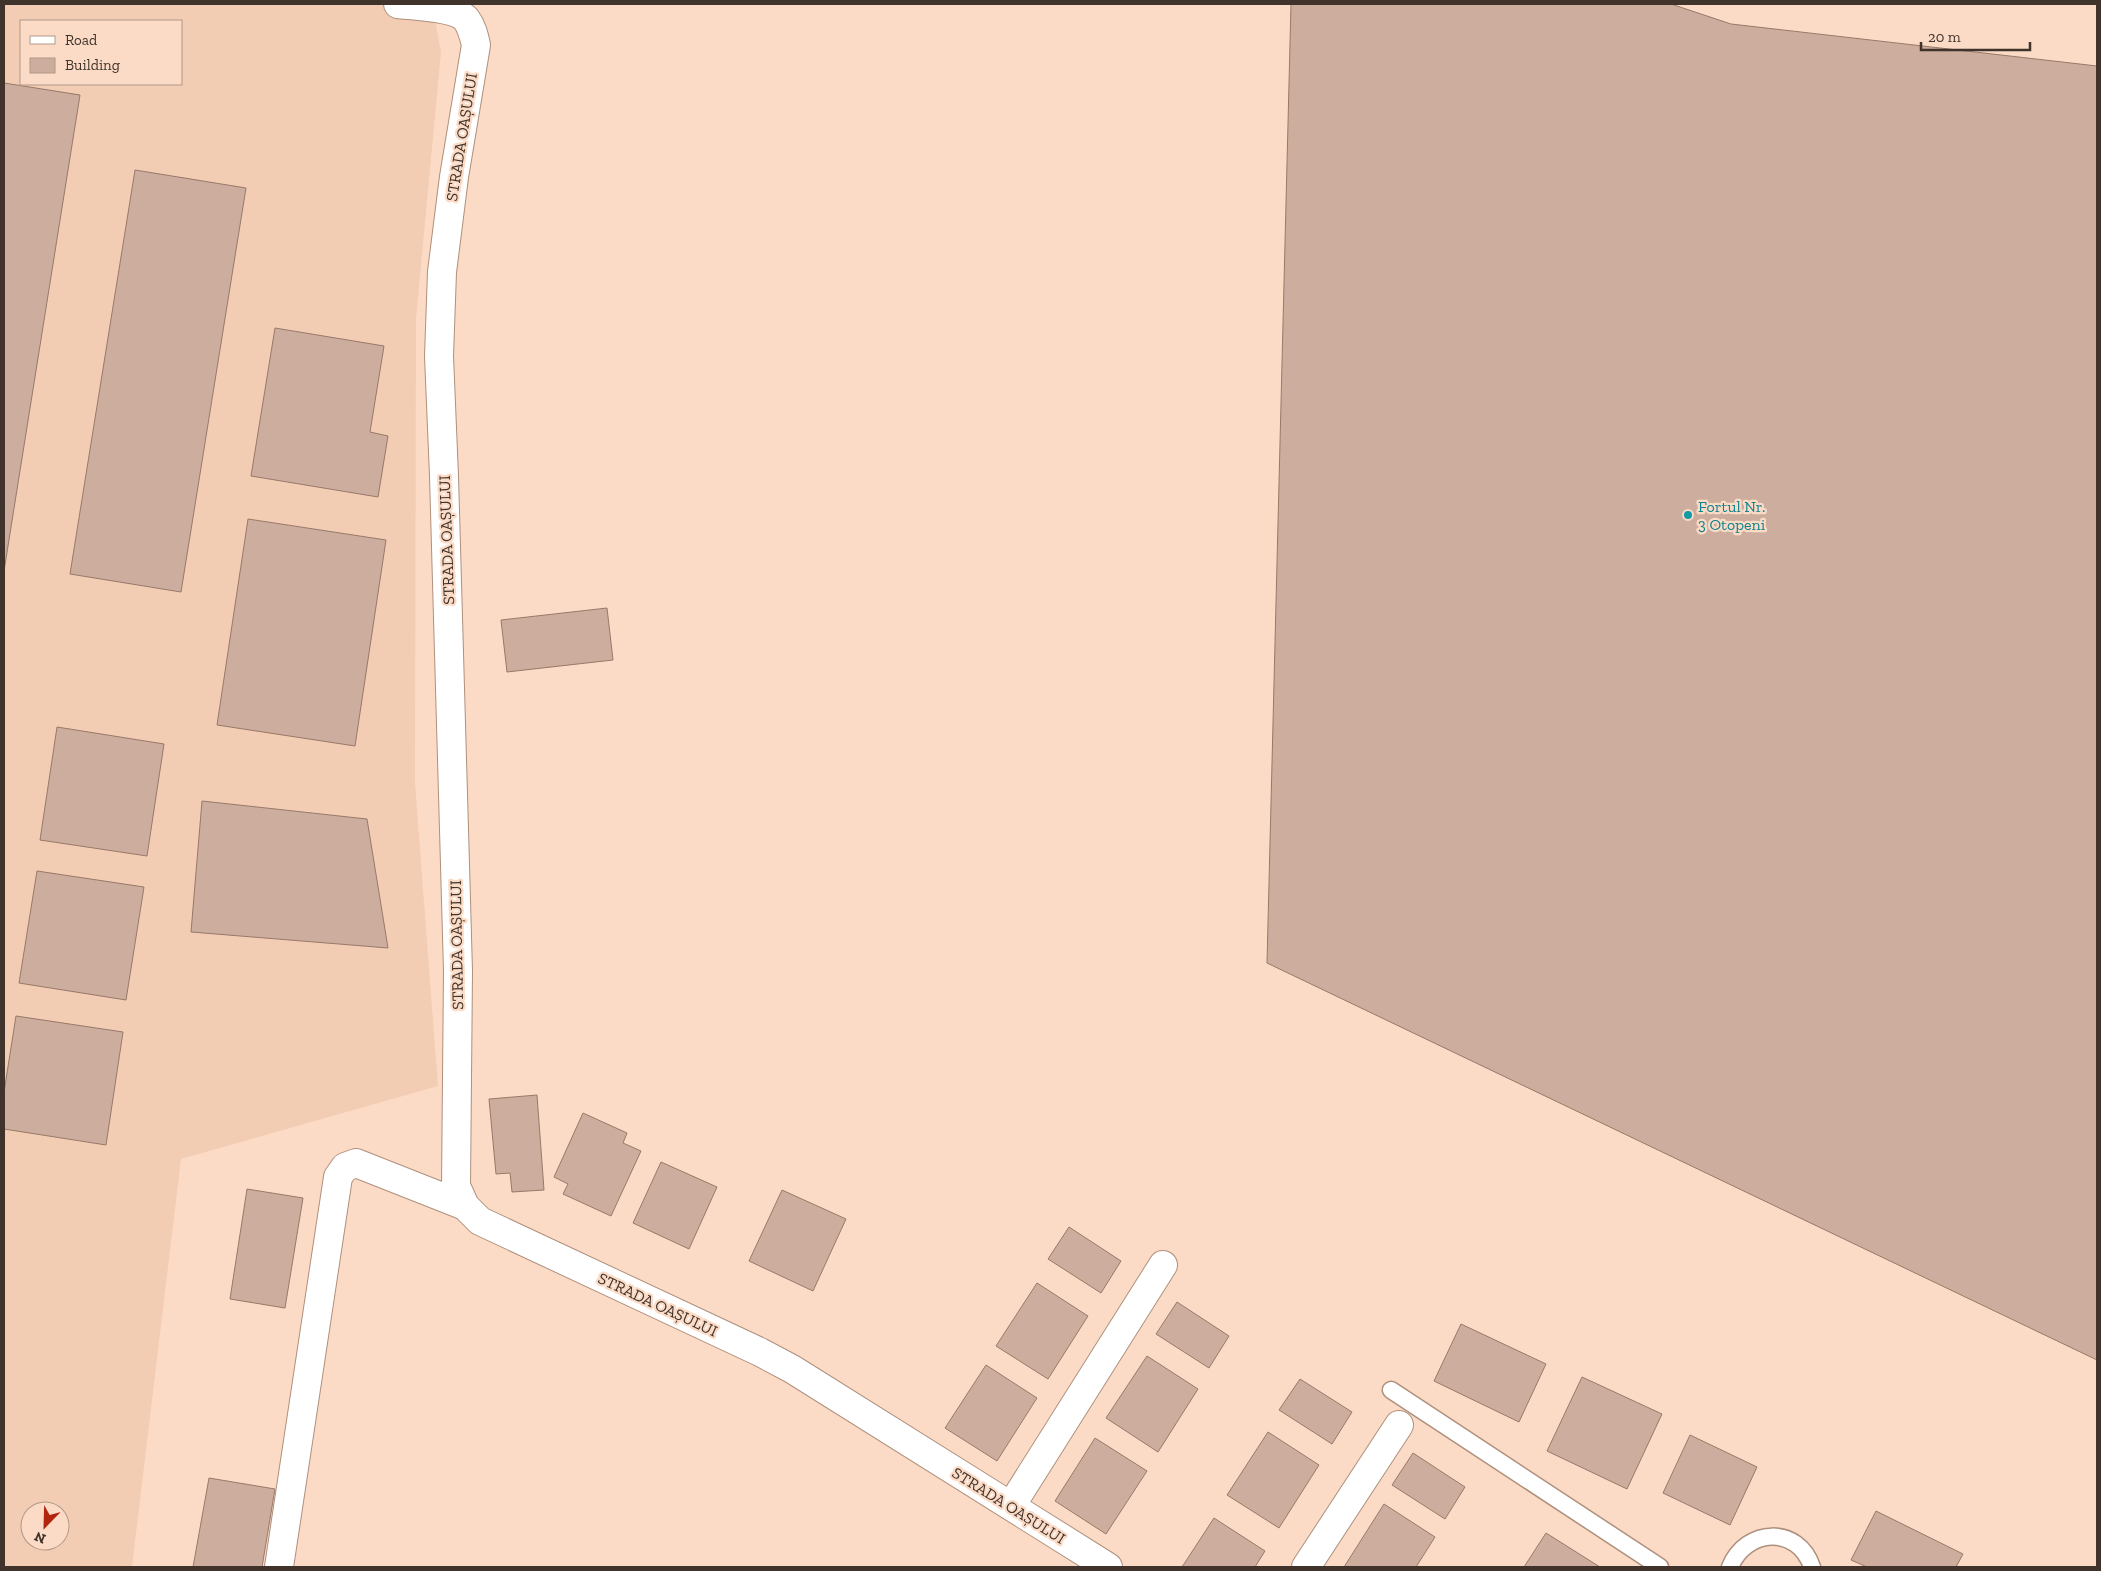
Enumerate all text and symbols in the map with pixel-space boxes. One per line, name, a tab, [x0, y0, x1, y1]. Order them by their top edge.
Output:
legend	[20, 20, 182, 85]
scale bar	[1921, 20, 2030, 52]
text: 20 m	[1928, 28, 1961, 46]
text: Road	[65, 31, 98, 49]
text: Building	[65, 56, 120, 74]
street label: STRADA OAȘULUI	[442, 72, 481, 203]
street label: STRADA OAȘULUI	[435, 475, 458, 605]
place label: Fortul Nr. 3 Otopeni	[1698, 497, 1766, 534]
marker: Fortul Nr. 3 Otopeni	[1682, 509, 1694, 521]
street label: STRADA OAȘULUI	[446, 880, 467, 1010]
street label: STRADA OAȘULUI	[595, 1268, 721, 1340]
street label: STRADA OAȘULUI	[949, 1463, 1069, 1548]
north arrow	[20, 1501, 70, 1551]
text: N	[32, 1527, 48, 1547]

